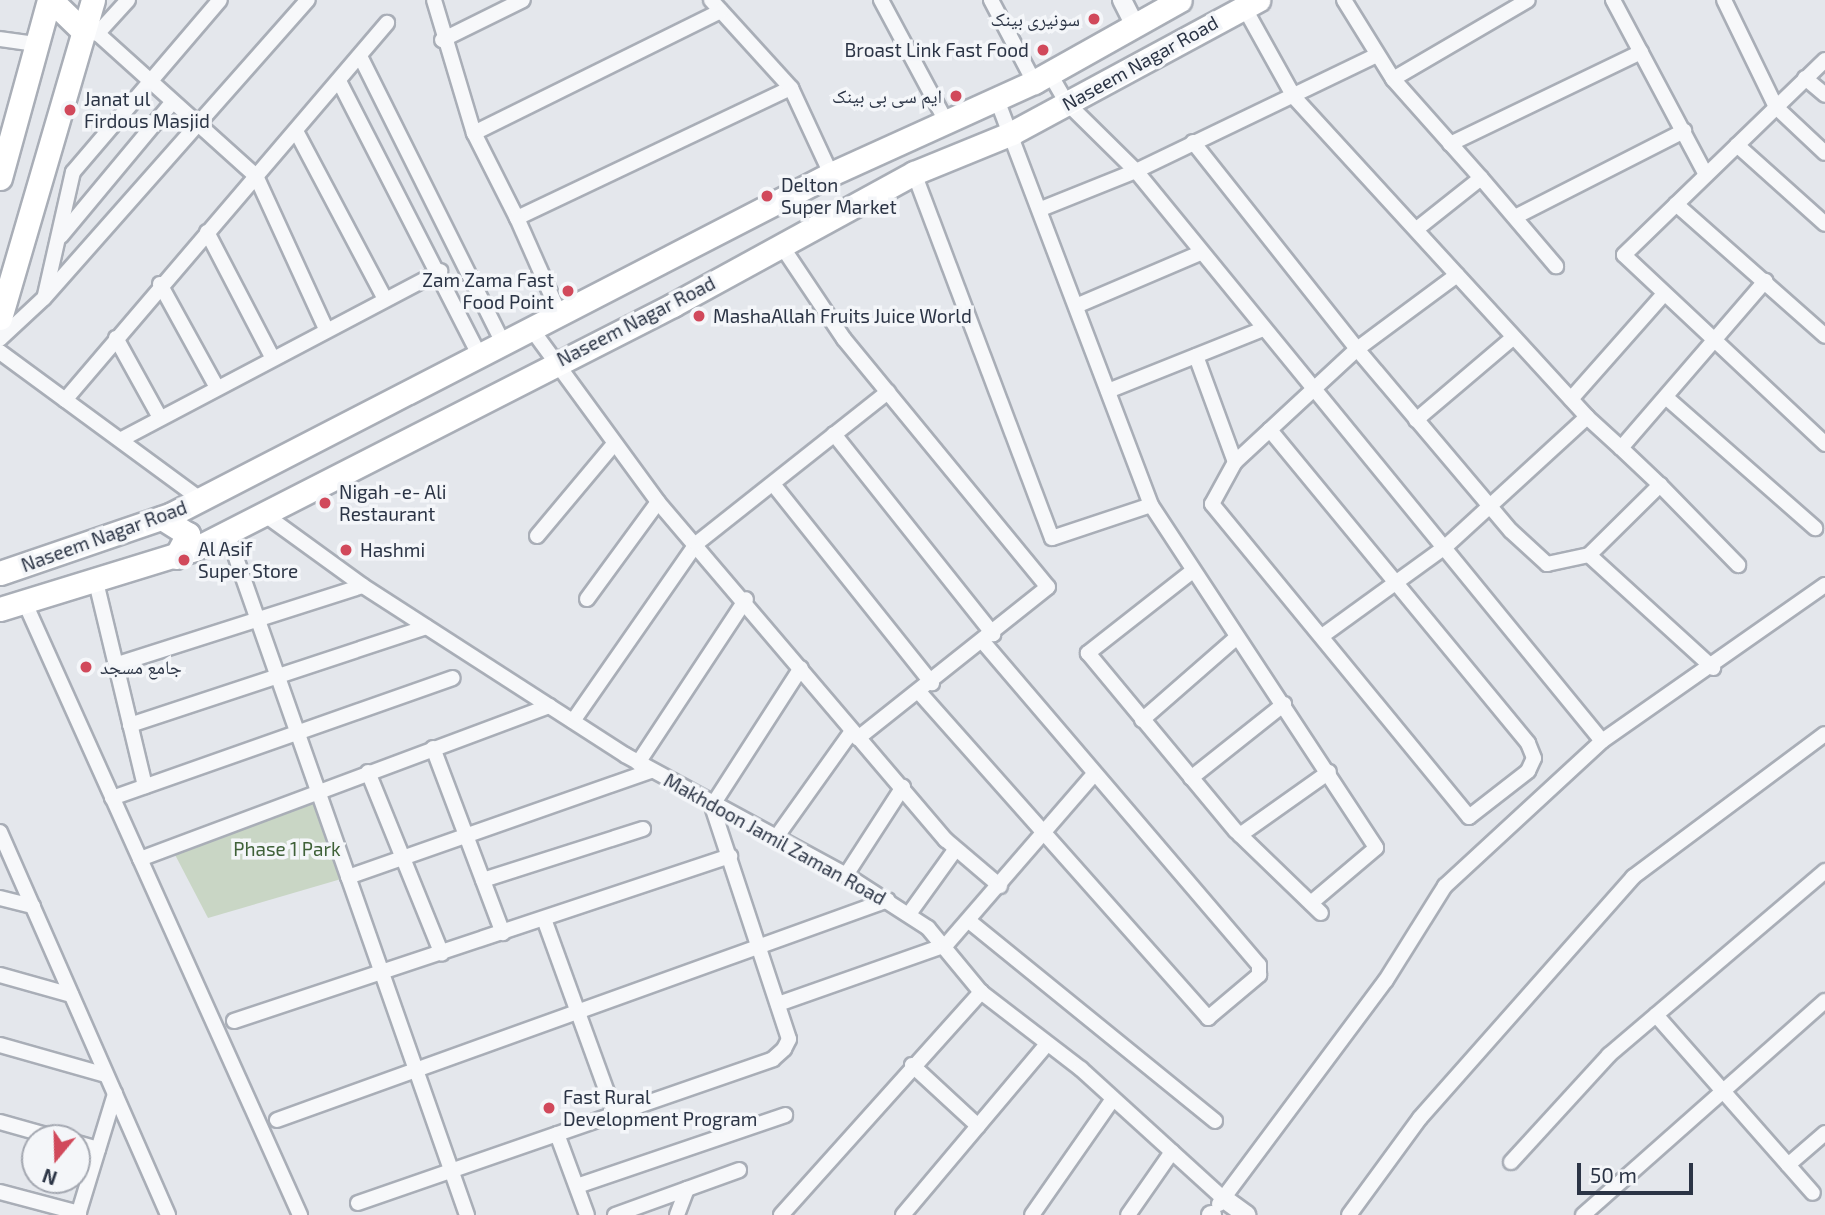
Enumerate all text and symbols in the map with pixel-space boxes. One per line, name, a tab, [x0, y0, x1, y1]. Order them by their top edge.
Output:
place label: سونیری بینک	[991, 8, 1080, 30]
street label: Naseem Nagar Road	[1058, 11, 1222, 115]
marker: سونیری بینک	[1086, 11, 1102, 27]
place label: Broast Link Fast Food	[844, 39, 1029, 61]
marker: Broast Link Fast Food	[1035, 42, 1051, 58]
place label: ایم سی بی بینک	[832, 85, 942, 107]
place label: Janat ul Firdous Masjid	[84, 88, 210, 132]
marker: ایم سی بی بینک	[948, 88, 964, 104]
marker: Janat ul Firdous Masjid	[62, 102, 78, 118]
place label: Delton Super Market	[781, 174, 897, 218]
marker: Delton Super Market	[759, 188, 775, 204]
place label: Zam Zama Fast Food Point	[422, 269, 554, 313]
street label: Naseem Nagar Road	[553, 271, 719, 371]
marker: Zam Zama Fast Food Point	[560, 283, 576, 299]
place label: MashaAllah Fruits Juice World	[713, 305, 972, 327]
marker: MashaAllah Fruits Juice World	[691, 308, 707, 324]
place label: Nigah -e- Ali Restaurant	[339, 481, 447, 525]
street label: Naseem Nagar Road	[18, 495, 190, 577]
marker: Nigah -e- Ali Restaurant	[317, 495, 333, 511]
place label: Al Asif Super Store	[198, 538, 299, 582]
place label: Hashmi	[360, 539, 425, 561]
marker: Hashmi	[338, 542, 354, 558]
marker: Al Asif Super Store	[176, 552, 192, 568]
place label: جامع مسجد	[100, 656, 182, 678]
marker: جامع مسجد	[78, 659, 94, 675]
street label: Makhdoon Jamil Zaman Road	[660, 768, 890, 910]
park label: Phase 1 Park	[233, 838, 341, 860]
place label: Fast Rural Development Program	[563, 1086, 757, 1130]
marker: Fast Rural Development Program	[541, 1100, 557, 1116]
north arrow	[21, 1124, 91, 1194]
scale bar	[1580, 1148, 1696, 1192]
text: 50 m	[1590, 1162, 1637, 1187]
text: N	[39, 1164, 60, 1191]

